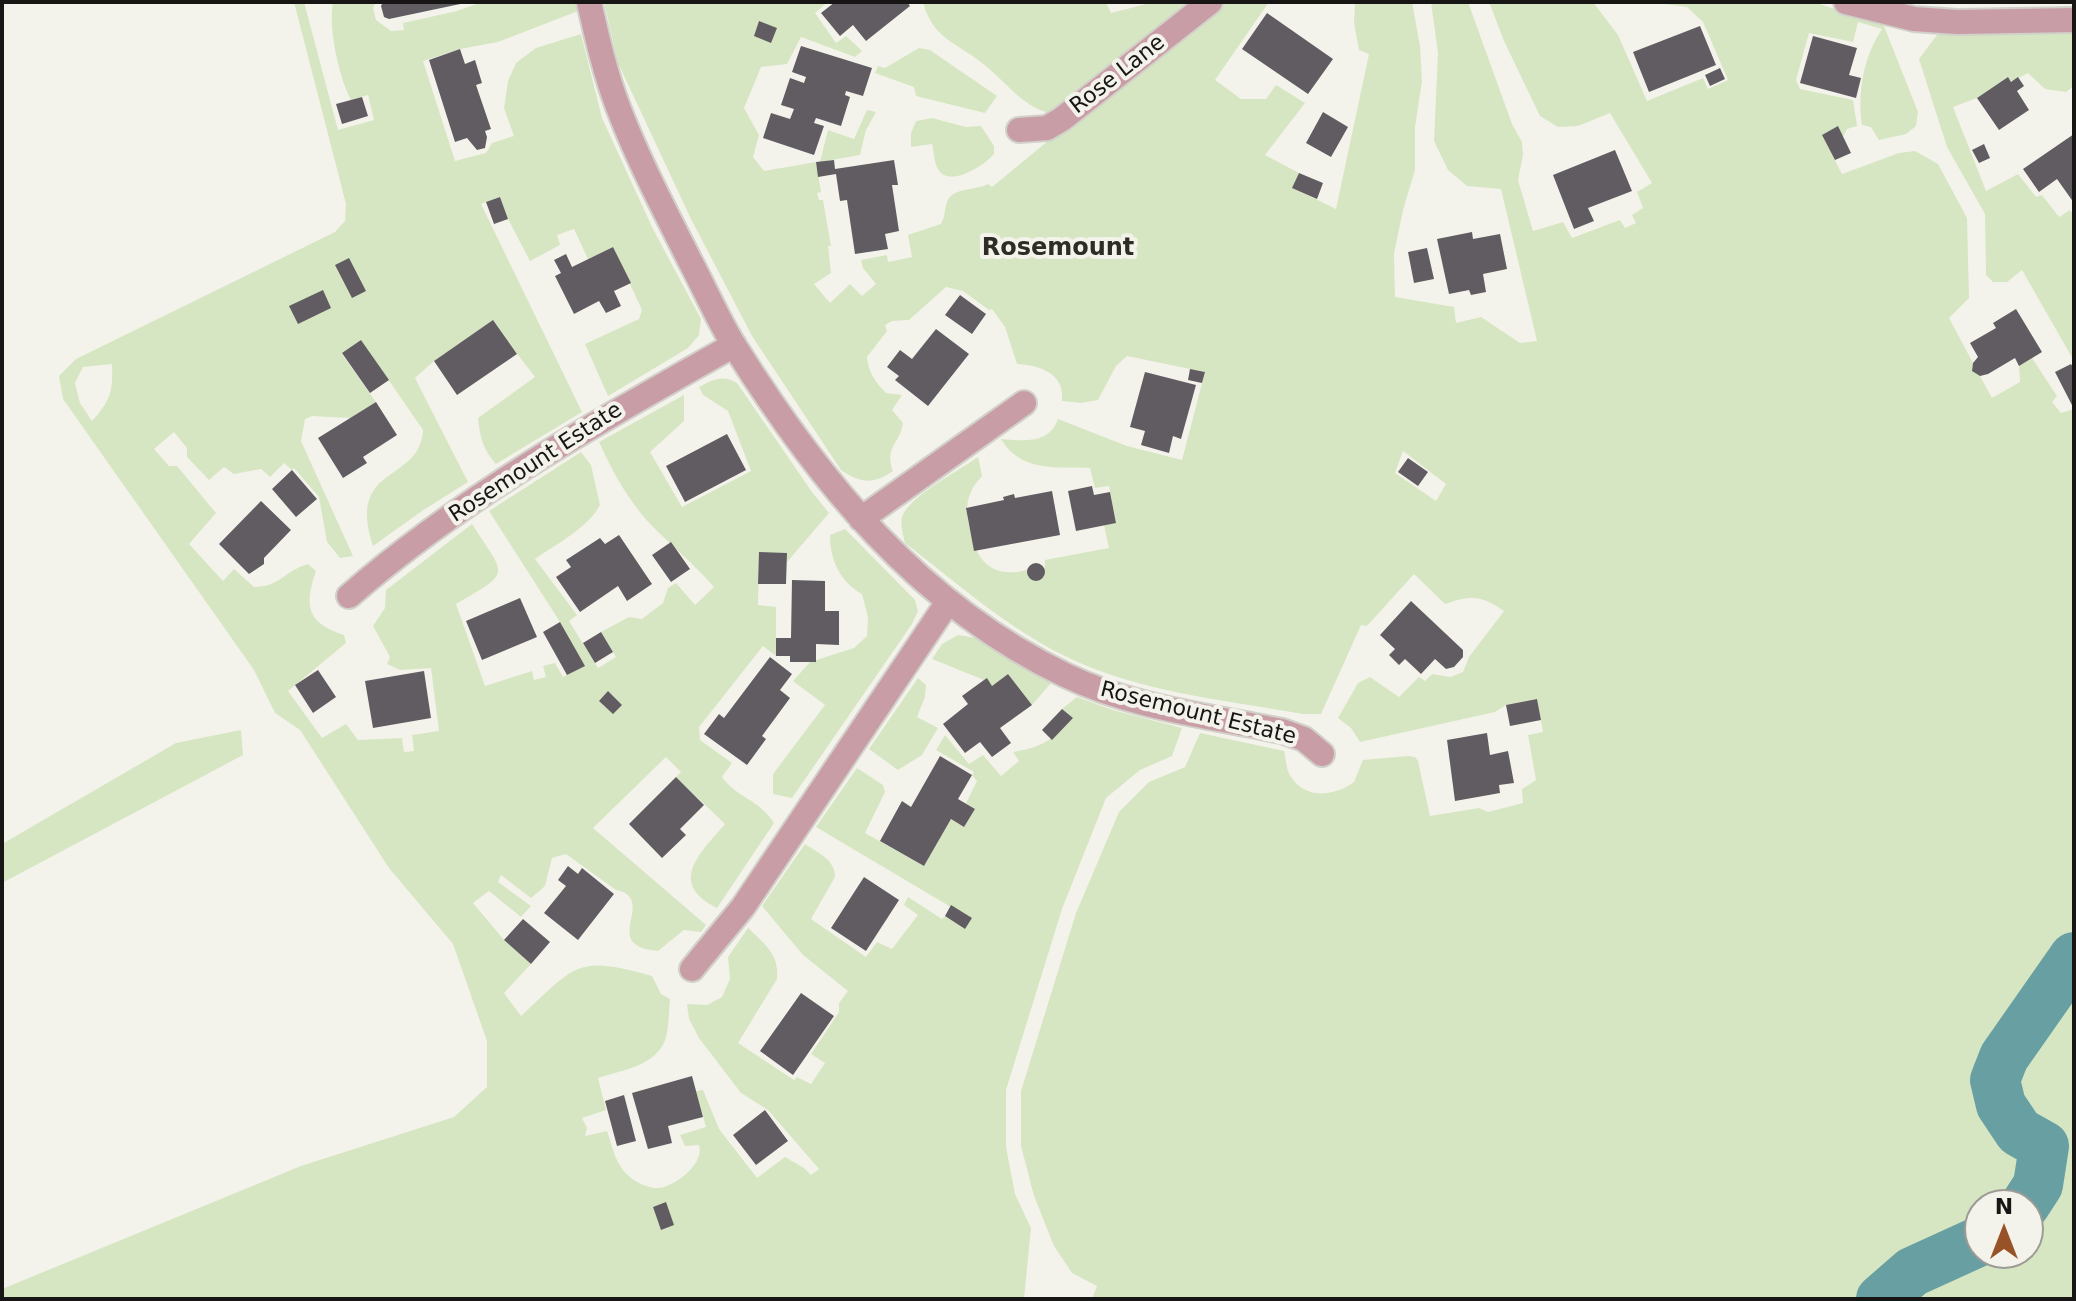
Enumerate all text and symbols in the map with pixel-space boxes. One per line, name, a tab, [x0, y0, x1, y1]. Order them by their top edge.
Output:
street label: Rose Lane	[1065, 30, 1171, 120]
district label: Rosemount	[982, 235, 1134, 263]
street label: Rosemount Estate	[445, 397, 627, 529]
street label: Rosemount Estate	[1097, 677, 1299, 751]
north arrow	[1964, 1189, 2044, 1269]
text: N	[1995, 1194, 2013, 1219]

